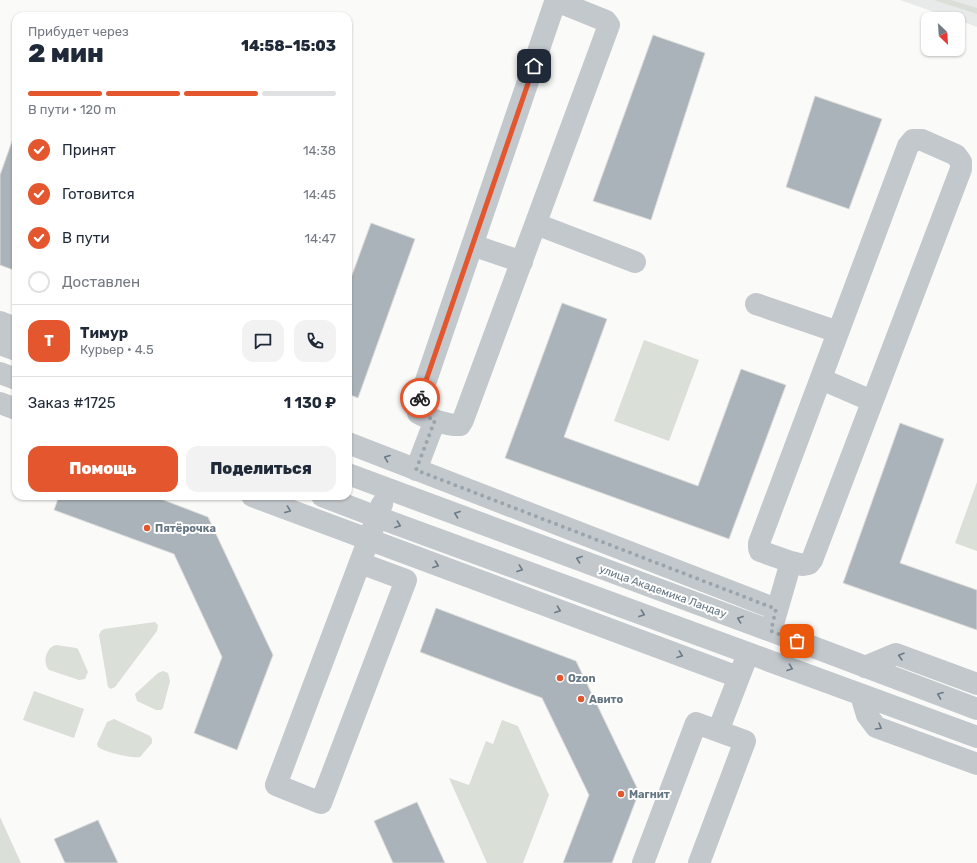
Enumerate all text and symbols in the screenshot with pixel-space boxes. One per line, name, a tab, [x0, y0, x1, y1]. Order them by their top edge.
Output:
north arrow	[921, 12, 965, 56]
map controls	[921, 12, 965, 56]
text: Прибудет через	[28, 24, 129, 39]
text: 14:58–15:03	[241, 37, 336, 55]
text: 2 мин	[28, 38, 104, 69]
pin	[517, 49, 551, 83]
icon: home	[523, 55, 545, 77]
text: В пути · 120 m	[28, 102, 116, 117]
icon: check	[28, 139, 50, 161]
text: Принят	[62, 141, 116, 159]
text: 14:38	[303, 143, 336, 158]
icon: check	[28, 183, 50, 205]
text: Готовится	[62, 185, 135, 203]
text: 14:45	[303, 187, 336, 202]
icon: check	[28, 227, 50, 249]
text: В пути	[62, 229, 110, 247]
text: 14:47	[305, 231, 336, 246]
text: Доставлен	[62, 273, 140, 291]
button: chat	[242, 320, 284, 362]
button: phone	[294, 320, 336, 362]
text: Тимур	[80, 324, 128, 342]
text: Т	[44, 332, 54, 350]
text: Курьер · 4.5	[80, 342, 154, 357]
courier	[400, 378, 440, 418]
icon: bike	[409, 387, 431, 409]
text: Заказ #1725	[28, 394, 116, 412]
text: 1 130 ₽	[284, 394, 336, 412]
button: Помощь	[28, 446, 178, 492]
button: Поделиться	[186, 446, 336, 492]
one-way arrow	[384, 455, 391, 463]
one-way arrow	[285, 505, 292, 513]
one-way arrow	[454, 511, 461, 519]
one-way arrow	[394, 520, 401, 528]
place label: Пятёрочка	[155, 522, 216, 535]
marker: Пятёрочка	[142, 523, 152, 533]
one-way arrow	[576, 556, 583, 564]
one-way arrow	[433, 560, 440, 569]
street label: улица Академика Ландау	[597, 562, 728, 621]
one-way arrow	[516, 565, 523, 573]
one-way arrow	[555, 606, 562, 614]
one-way arrow	[638, 609, 645, 617]
one-way arrow	[737, 616, 744, 624]
pin	[780, 624, 814, 658]
icon: bag	[786, 630, 808, 652]
one-way arrow	[677, 651, 684, 659]
one-way arrow	[898, 652, 905, 661]
one-way arrow	[787, 663, 794, 671]
place label: Ozon	[568, 672, 596, 685]
marker: Ozon	[555, 673, 565, 683]
one-way arrow	[937, 692, 944, 700]
place label: Авито	[589, 693, 624, 706]
marker: Авито	[576, 694, 586, 704]
one-way arrow	[875, 722, 882, 729]
place label: Магнит	[629, 788, 670, 801]
marker: Магнит	[616, 789, 626, 799]

